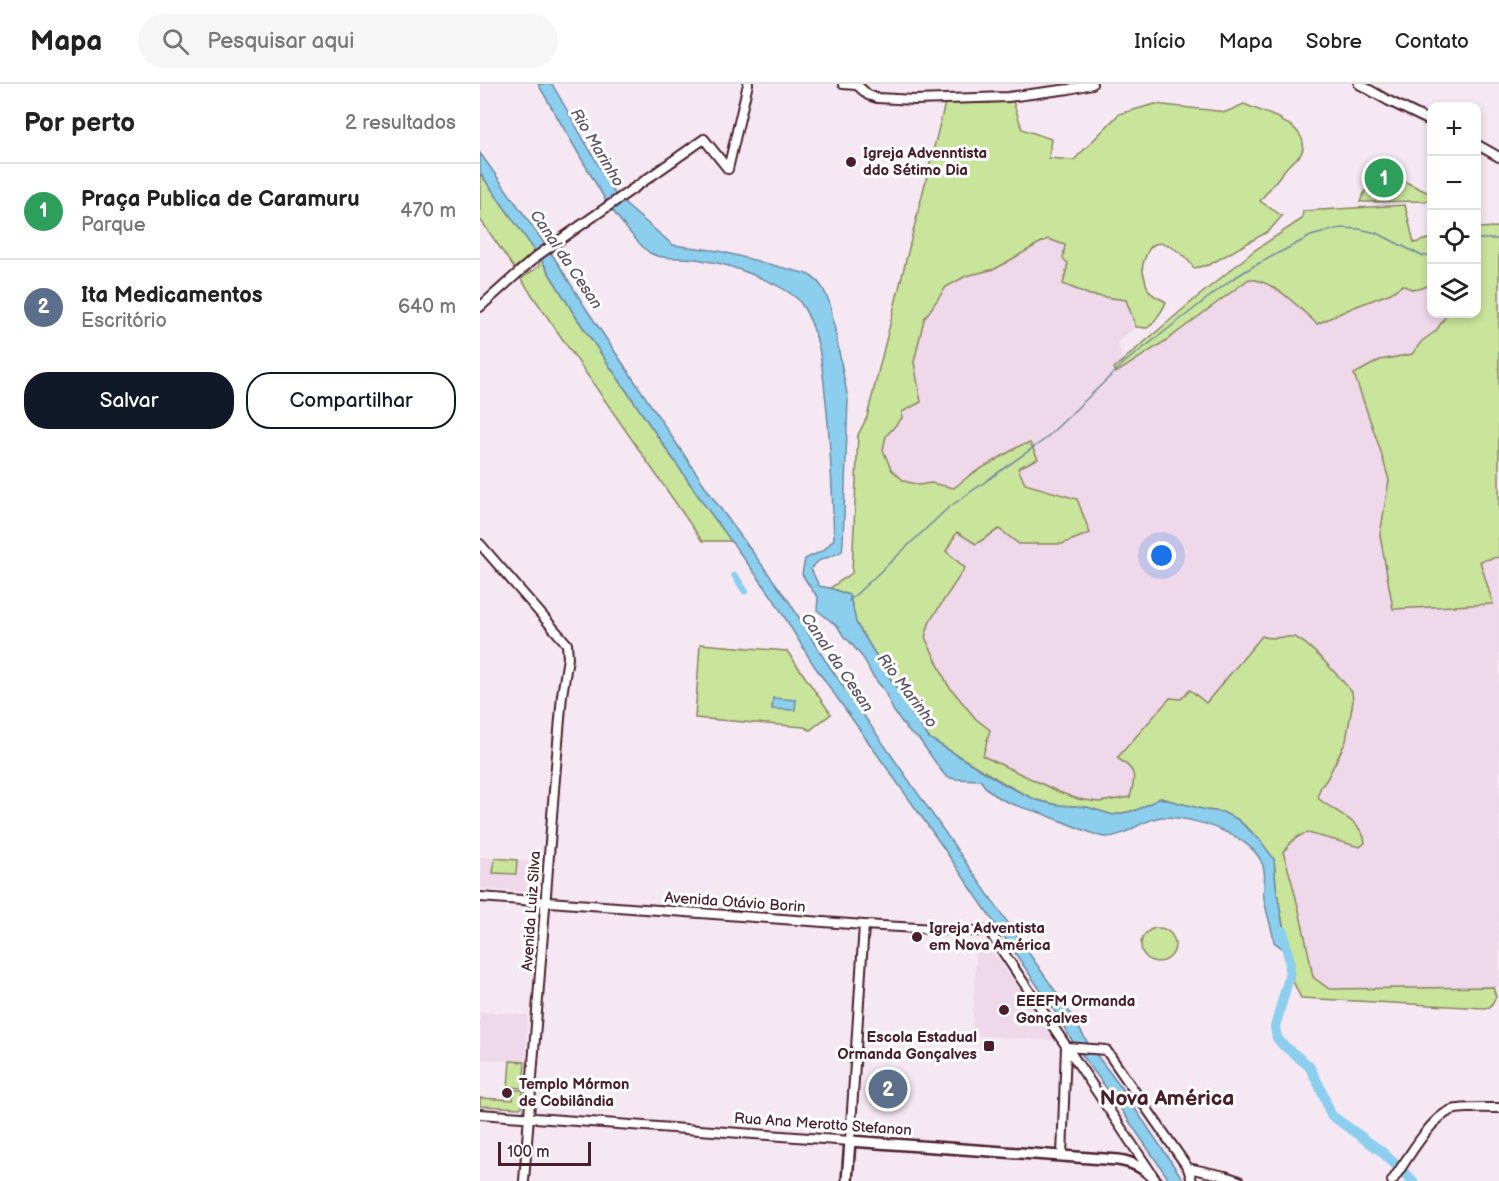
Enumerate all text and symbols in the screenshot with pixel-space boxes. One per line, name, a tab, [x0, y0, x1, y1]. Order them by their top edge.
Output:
search box	[138, 14, 558, 68]
text: Mapa	[30, 25, 102, 58]
icon: search	[159, 25, 192, 58]
text: Pesquisar aqui	[207, 28, 354, 55]
text: Início	[1134, 29, 1186, 54]
text: Mapa	[1219, 29, 1273, 54]
text: Sobre	[1306, 29, 1362, 54]
text: Contato	[1395, 29, 1469, 54]
map controls	[1427, 102, 1481, 318]
button: +	[1427, 102, 1481, 156]
water label: Rio Marinho	[566, 105, 627, 190]
text: Por perto	[24, 108, 135, 139]
text: 2 resultados	[345, 111, 456, 135]
place label: Igreja Advenntista ddo Sétimo Dia	[863, 144, 987, 180]
marker: Igreja Advenntista ddo Sétimo Dia	[844, 155, 858, 169]
pin: 1	[1364, 156, 1404, 200]
button: −	[1427, 156, 1481, 210]
text: Praça Publica de Caramuru	[81, 186, 360, 213]
text: 1	[39, 199, 48, 223]
text: 470 m	[400, 199, 456, 223]
water label: Canal da Cesan	[526, 207, 606, 313]
button: locate	[1427, 210, 1481, 264]
text: Parque	[81, 213, 146, 237]
button: layers	[1427, 264, 1481, 318]
text: Ita Medicamentos	[81, 282, 263, 309]
text: 2	[38, 295, 49, 319]
text: 640 m	[398, 295, 456, 319]
text: Escritório	[81, 309, 167, 333]
button: Salvar	[24, 372, 234, 429]
button: Compartilhar	[246, 372, 456, 429]
your location	[1147, 541, 1176, 570]
water label: Canal da Cesan	[797, 610, 877, 716]
water label: Rio Marinho	[873, 650, 941, 732]
street label: Avenida Luiz Silva	[518, 850, 545, 972]
street label: Avenida Otávio Borin	[664, 888, 806, 917]
place label: Igreja Adventista em Nova América	[929, 919, 1051, 955]
marker: Igreja Adventista em Nova América	[910, 930, 924, 944]
place label: EEEFM Ormanda Gonçalves	[1016, 992, 1135, 1028]
marker: EEEFM Ormanda Gonçalves	[997, 1003, 1011, 1017]
place label: Escola Estadual Ormanda Gonçalves	[837, 1028, 977, 1064]
marker: Escola Estadual Ormanda Gonçalves	[982, 1039, 996, 1053]
pin: 2	[868, 1066, 908, 1112]
place label: Templo Mórmon de Cobilândia	[519, 1075, 629, 1111]
marker: Templo Mórmon de Cobilândia	[500, 1086, 514, 1100]
district label: Nova América	[1100, 1086, 1234, 1111]
street label: Rua Ana Merotto Stefanon	[733, 1109, 912, 1140]
scale bar	[498, 1139, 591, 1166]
text: 100 m	[507, 1143, 550, 1162]

